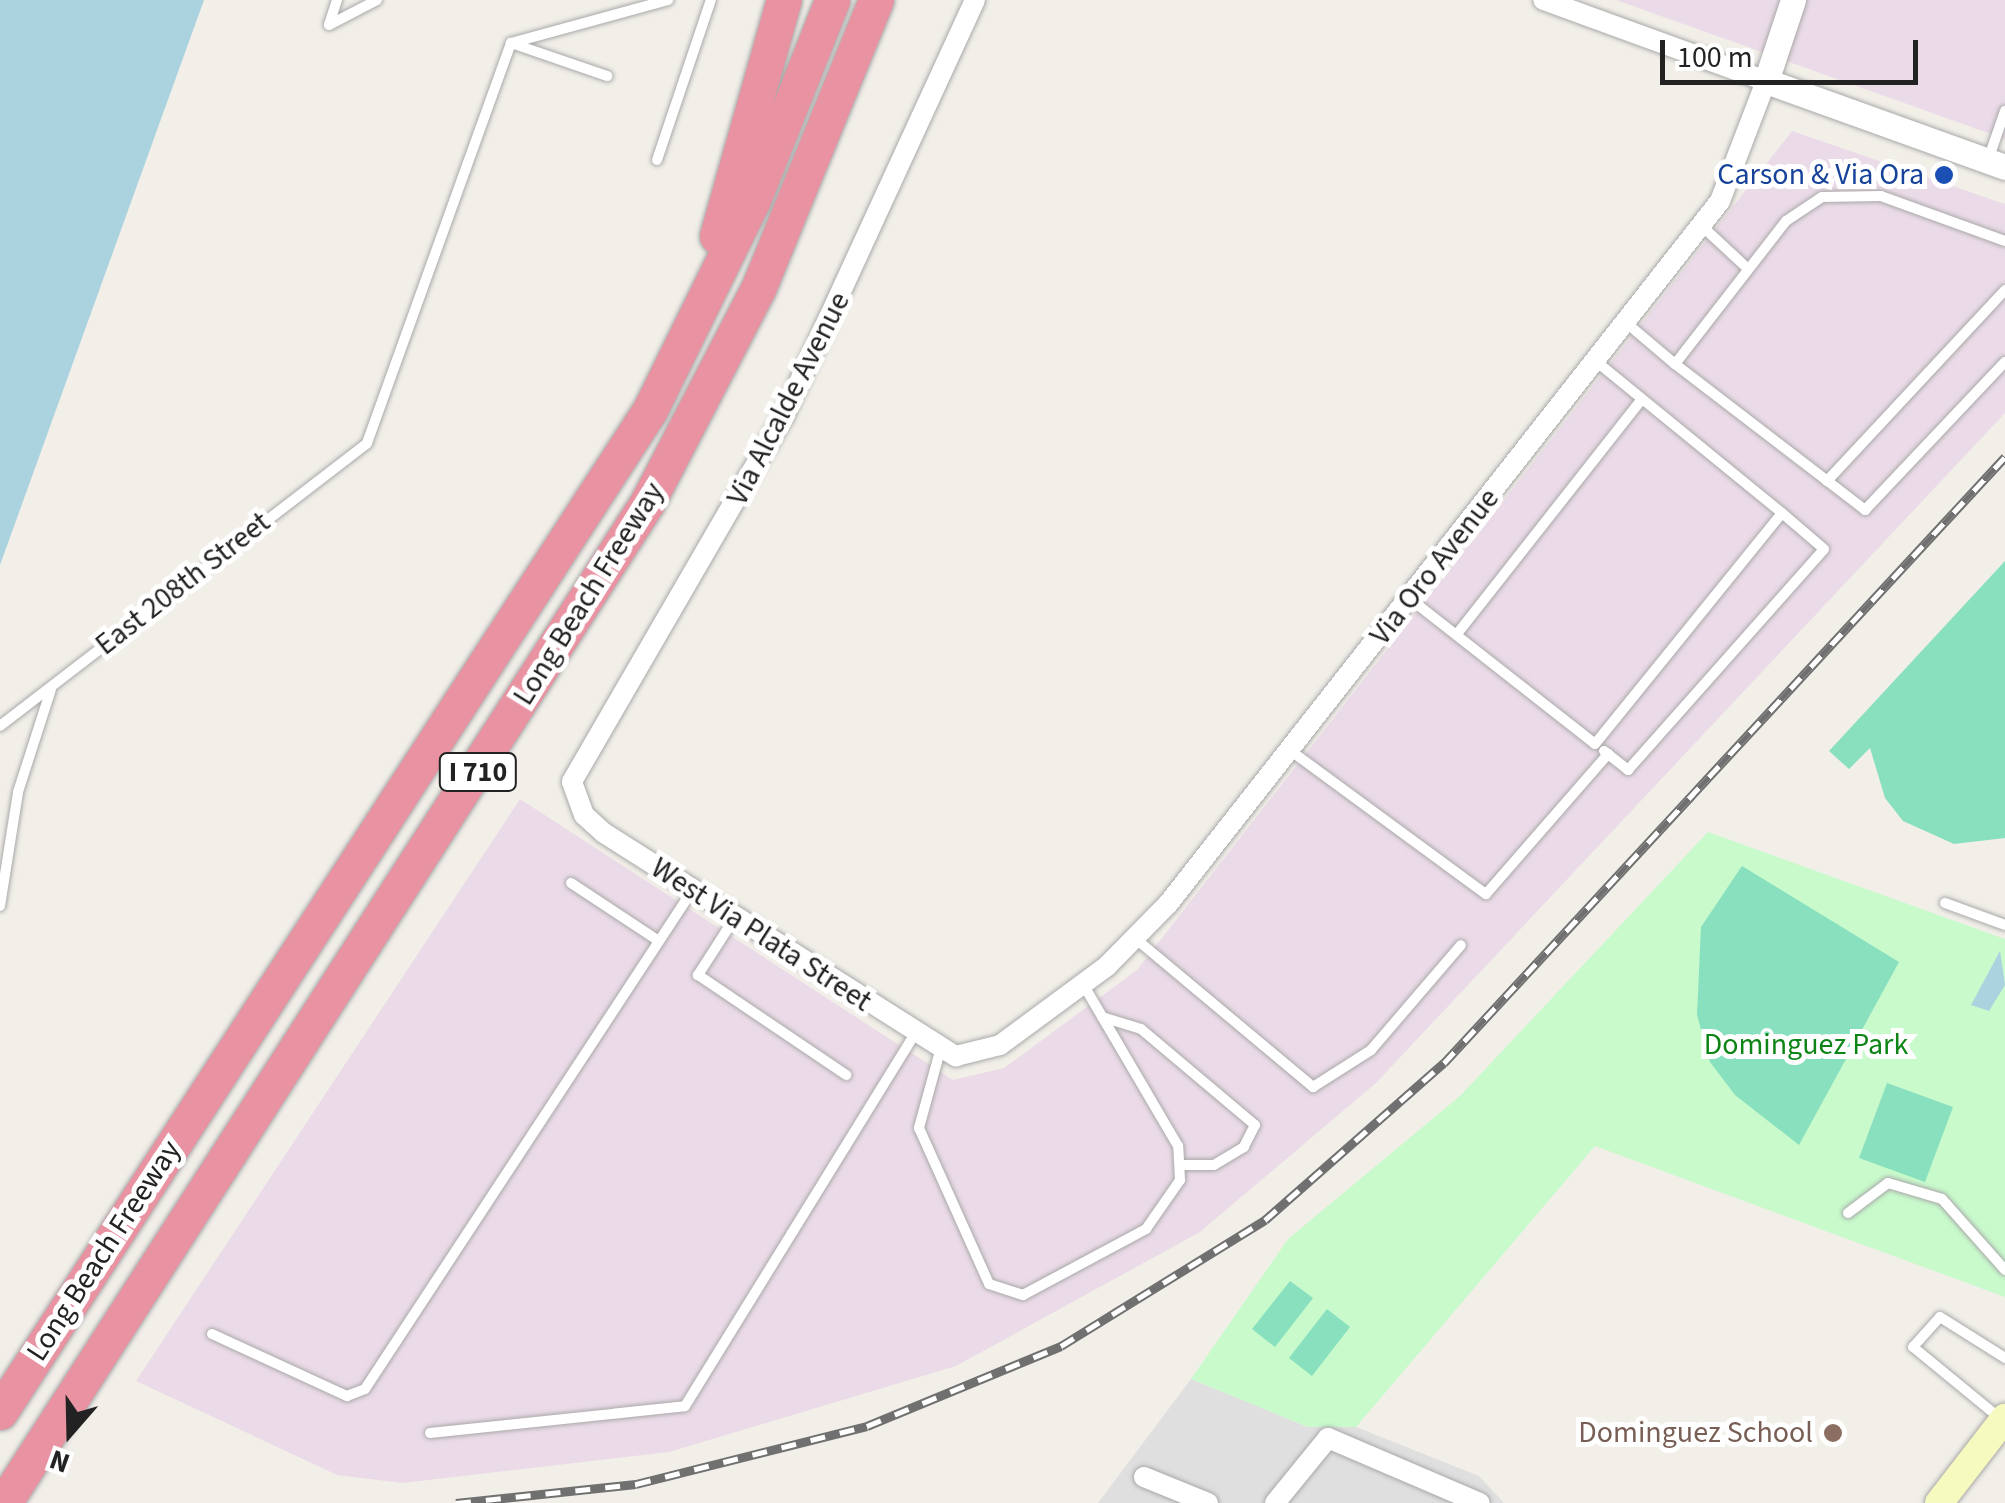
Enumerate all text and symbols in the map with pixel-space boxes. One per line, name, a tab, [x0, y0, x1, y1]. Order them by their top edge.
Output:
scale bar	[1665, 20, 1922, 82]
text: 100 m	[1677, 36, 1753, 79]
place label: Carson & Via Ora	[1717, 157, 1924, 193]
marker: Carson & Via Ora	[1933, 164, 1955, 186]
street label: Via Alcalde Avenue	[720, 287, 858, 511]
street label: Long Beach Freeway	[506, 476, 672, 712]
street label: Via Oro Avenue	[1363, 482, 1507, 652]
street label: East 208th Street	[89, 505, 277, 663]
road number: I 710	[438, 749, 518, 795]
street label: West Via Plata Street	[644, 850, 878, 1020]
park label: Dominguez Park	[1704, 1027, 1908, 1063]
street label: Long Beach Freeway	[19, 1134, 189, 1368]
north arrow	[20, 1383, 120, 1483]
place label: Dominguez School	[1578, 1415, 1813, 1451]
marker: Dominguez School	[1822, 1422, 1844, 1444]
text: N	[44, 1439, 75, 1483]

